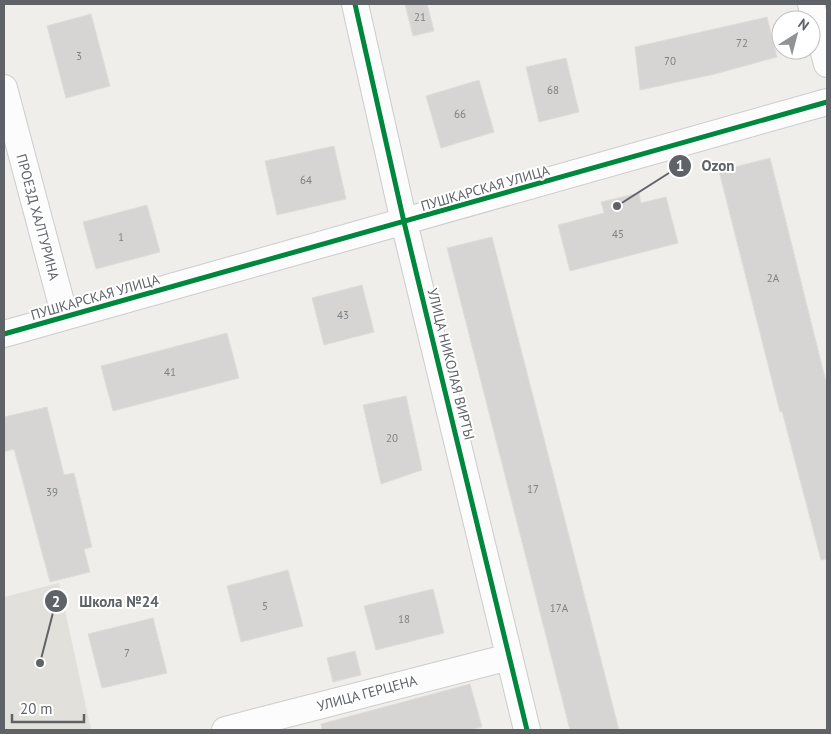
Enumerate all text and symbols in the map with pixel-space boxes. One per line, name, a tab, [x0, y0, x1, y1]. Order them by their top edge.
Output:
house number: 21	[414, 10, 426, 24]
north arrow	[771, 10, 821, 60]
text: N	[795, 14, 813, 34]
house number: 72	[736, 36, 748, 50]
house number: 3	[76, 49, 82, 63]
house number: 70	[664, 54, 676, 68]
house number: 68	[547, 83, 559, 97]
house number: 66	[454, 107, 466, 121]
callout: Ozon	[667, 151, 745, 181]
street label: ПРОЕЗД ХАЛТУРИНА	[12, 152, 64, 283]
text: 1	[676, 156, 684, 175]
text: Ozon	[702, 156, 734, 175]
street label: ПУШКАРСКАЯ УЛИЦА	[419, 161, 552, 215]
house number: 64	[300, 173, 312, 187]
house number: 45	[612, 227, 624, 241]
house number: 1	[118, 230, 124, 244]
street label: ПУШКАРСКАЯ УЛИЦА	[29, 270, 162, 324]
house number: 2А	[767, 271, 780, 285]
street label: УЛИЦА НИКОЛАЯ ВИРТЫ	[423, 286, 479, 442]
house number: 43	[337, 308, 349, 322]
house number: 41	[164, 365, 176, 379]
house number: 20	[386, 431, 398, 445]
house number: 17	[527, 482, 539, 496]
house number: 39	[46, 485, 58, 499]
callout: Школа №24	[44, 586, 168, 616]
text: 2	[52, 592, 60, 611]
text: Школа №24	[79, 592, 159, 611]
house number: 5	[262, 599, 268, 613]
house number: 17А	[550, 601, 569, 615]
house number: 18	[398, 612, 410, 626]
house number: 7	[124, 646, 130, 660]
street label: УЛИЦА ГЕРЦЕНА	[315, 671, 420, 715]
scale bar	[12, 692, 85, 724]
text: 20 m	[20, 699, 53, 718]

